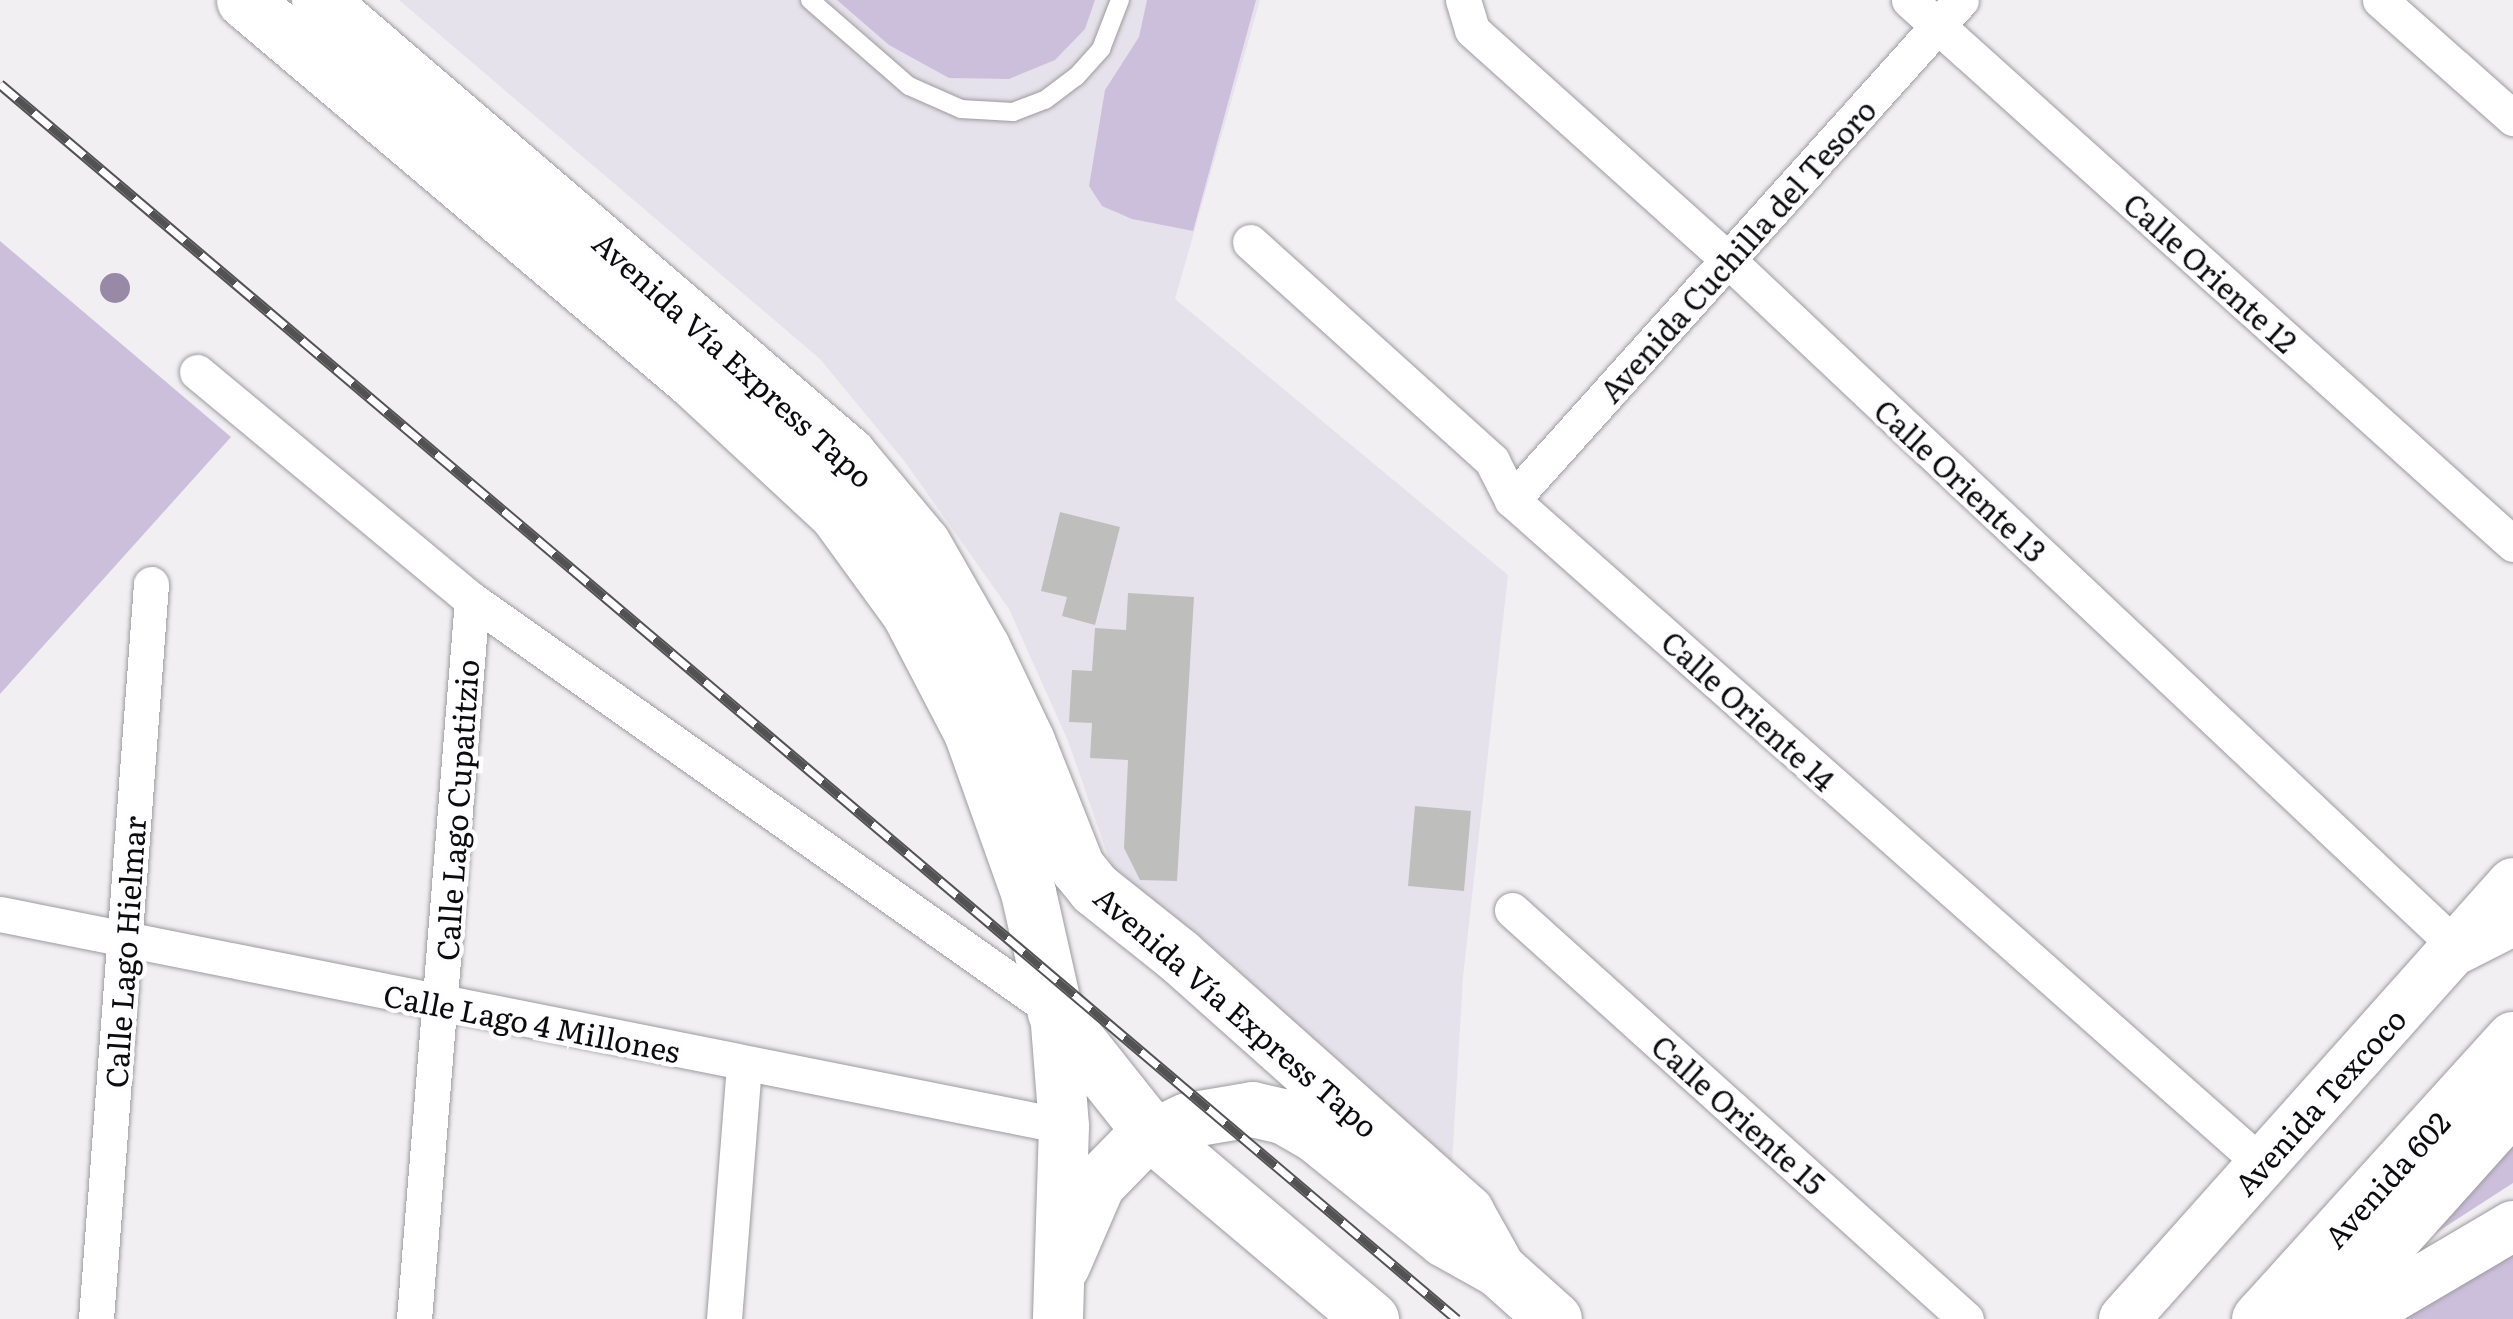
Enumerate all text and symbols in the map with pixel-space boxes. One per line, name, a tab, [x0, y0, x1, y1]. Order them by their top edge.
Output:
street label: Avenida Cuchilla del Tesoro	[1591, 91, 1883, 409]
street label: Calle Oriente 12	[2117, 185, 2305, 359]
street label: Avenida Vía Express Tapo	[587, 224, 881, 494]
street label: Calle Oriente 13	[1868, 391, 2054, 569]
street label: Calle Oriente 14	[1655, 623, 1843, 797]
street label: Calle Lago Cupatitzio	[428, 658, 484, 962]
street label: Calle Lago Hielmar	[97, 815, 151, 1089]
street label: Avenida Vía Express Tapo	[1088, 878, 1386, 1144]
street label: Calle Lago 4 Millones	[381, 976, 683, 1068]
street label: Avenida Texcoco	[2226, 1000, 2412, 1202]
street label: Calle Oriente 15	[1645, 1027, 1833, 1201]
street label: Avenida 602	[2316, 1104, 2456, 1254]

